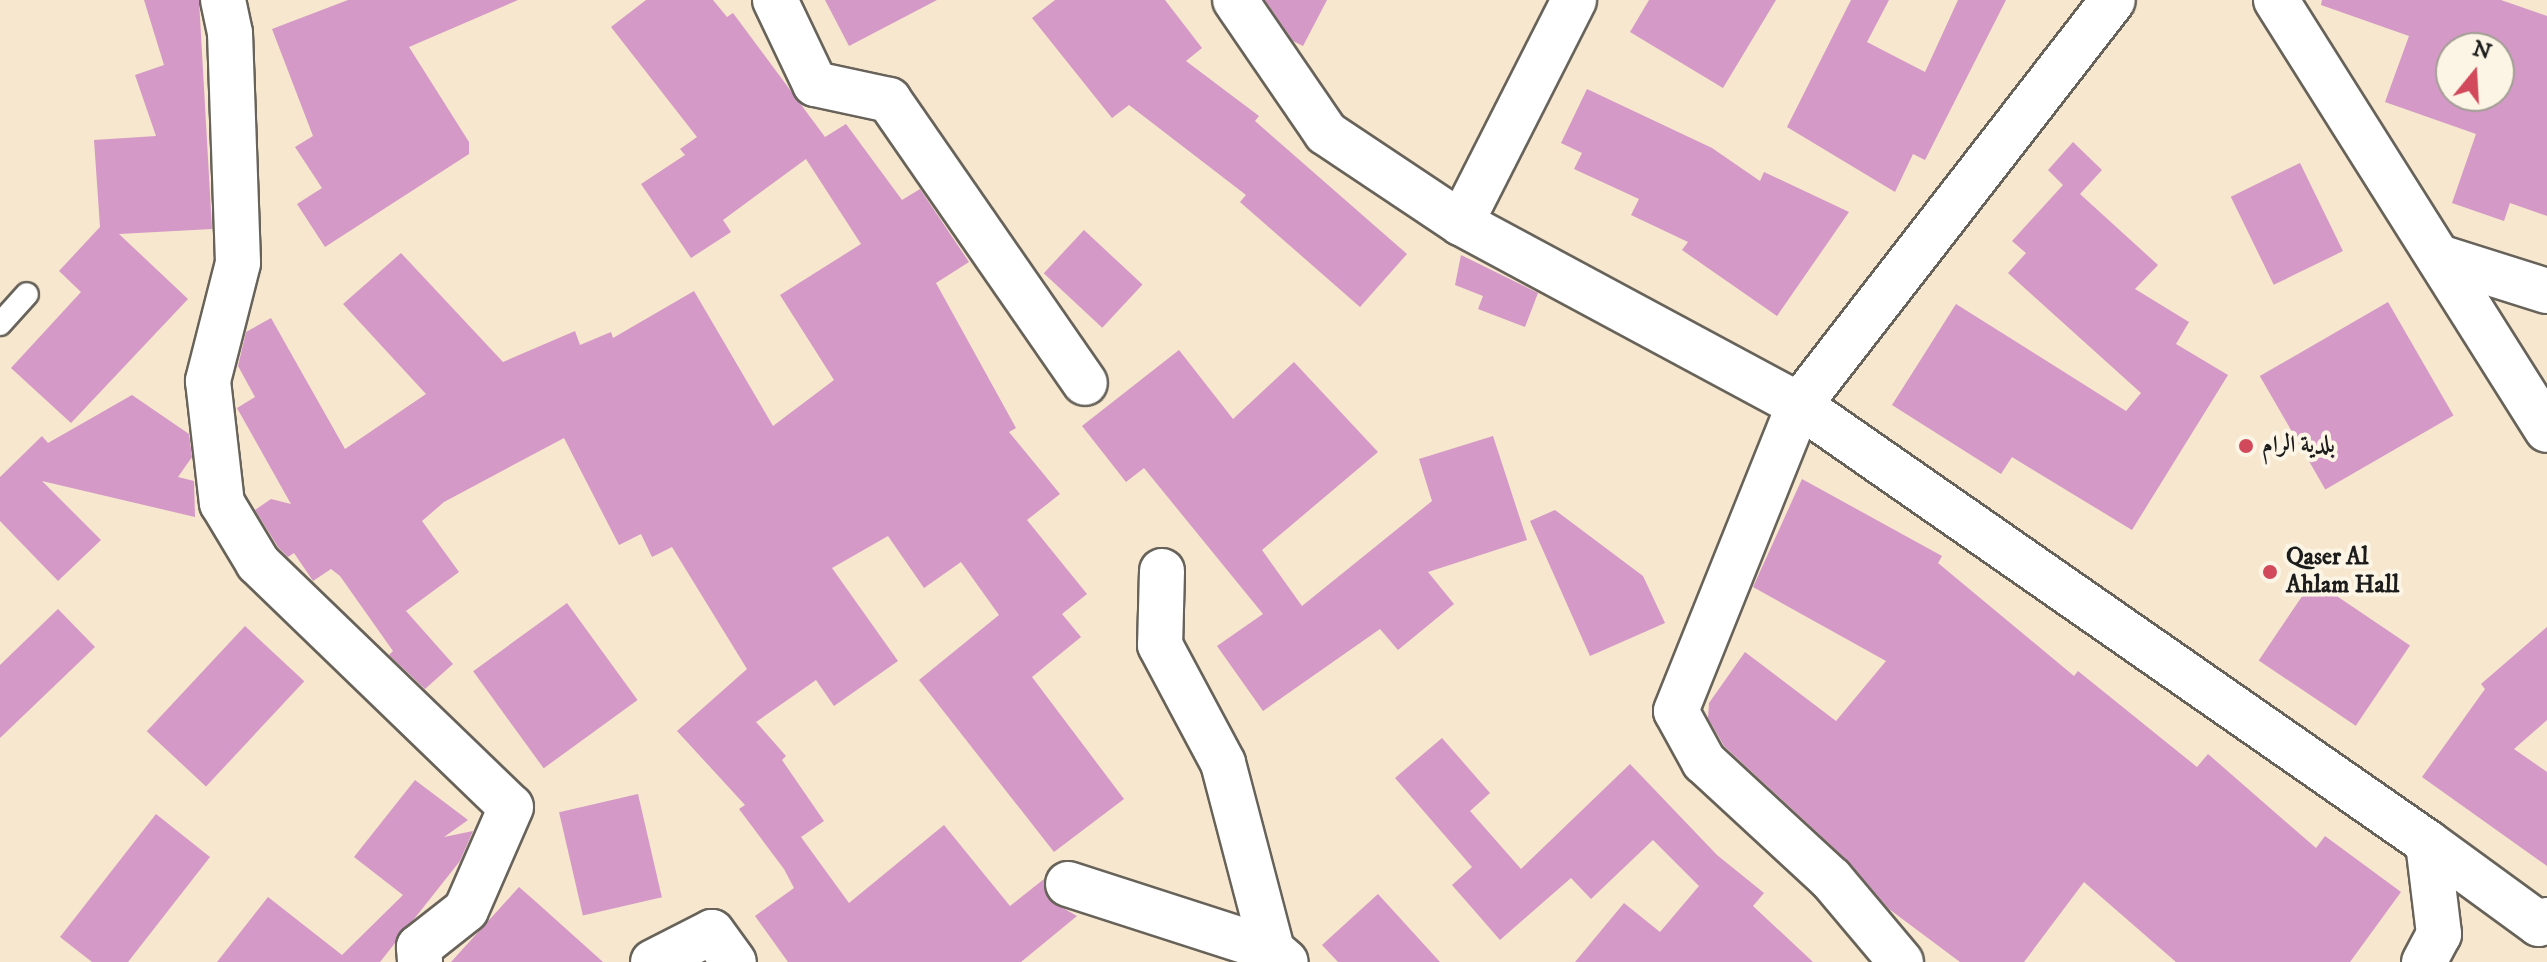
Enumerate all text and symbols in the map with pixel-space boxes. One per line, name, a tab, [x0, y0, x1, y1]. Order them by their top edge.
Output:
north arrow	[2435, 32, 2515, 112]
text: N	[2469, 35, 2495, 66]
place label: بلدية الرام	[2262, 432, 2335, 460]
marker: بلدية الرام	[2237, 437, 2255, 455]
place label: Qaser Al Ahlam Hall	[2286, 544, 2399, 600]
marker: Qaser Al Ahlam Hall	[2261, 563, 2279, 581]

